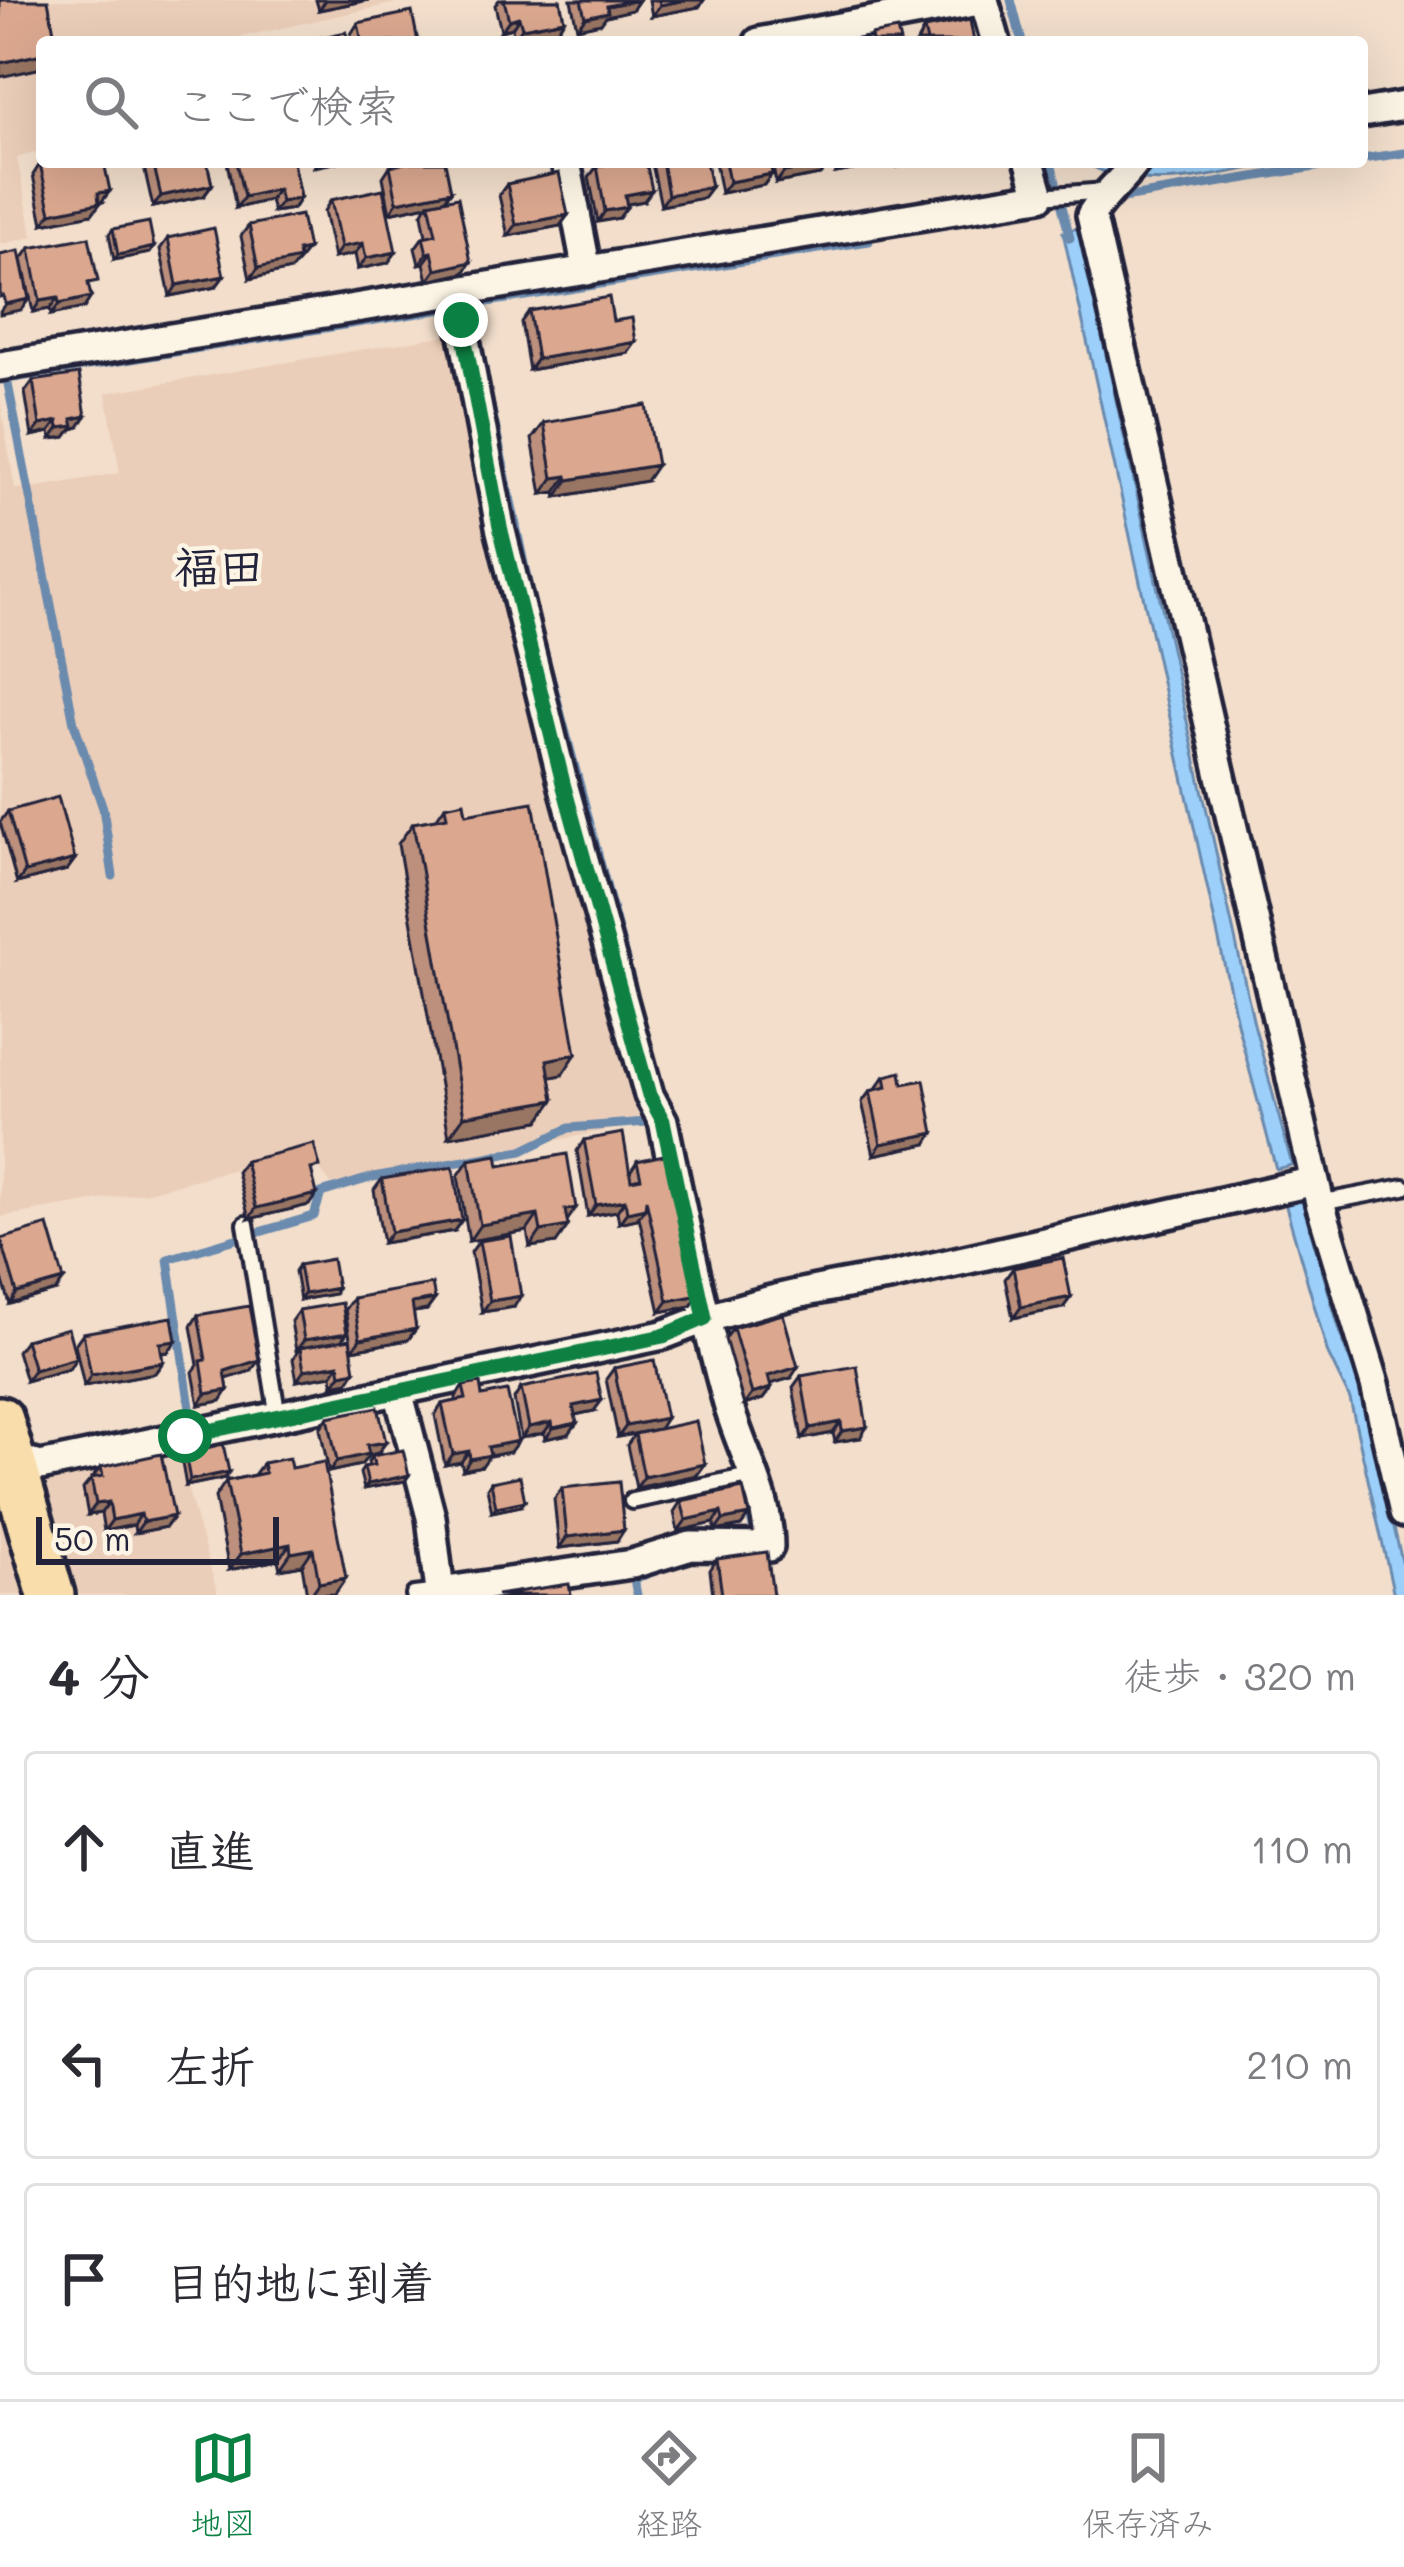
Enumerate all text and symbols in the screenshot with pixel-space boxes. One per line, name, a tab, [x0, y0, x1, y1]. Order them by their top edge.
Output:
search box	[36, 36, 1368, 168]
icon: search	[78, 69, 144, 135]
text: ここで検索	[174, 75, 399, 133]
route end	[434, 293, 488, 347]
district label: 福田	[174, 536, 264, 594]
route start	[158, 1409, 212, 1463]
scale bar	[36, 1511, 279, 1564]
text: 50 m	[54, 1516, 130, 1559]
text: 4 分	[48, 1641, 150, 1708]
text: 徒歩 · 320 m	[1124, 1649, 1356, 1700]
icon: ahead	[51, 1814, 117, 1880]
text: 直進	[165, 1820, 255, 1878]
text: 110 m	[1251, 1822, 1353, 1873]
icon: left	[51, 2030, 117, 2096]
text: 左折	[165, 2036, 255, 2094]
text: 210 m	[1246, 2038, 1353, 2089]
icon: arrive	[51, 2246, 117, 2312]
text: 目的地に到着	[165, 2252, 435, 2310]
tab: 地図	[190, 2425, 256, 2545]
tab: 経路	[636, 2425, 702, 2545]
tab: 保存済み	[1082, 2425, 1214, 2545]

